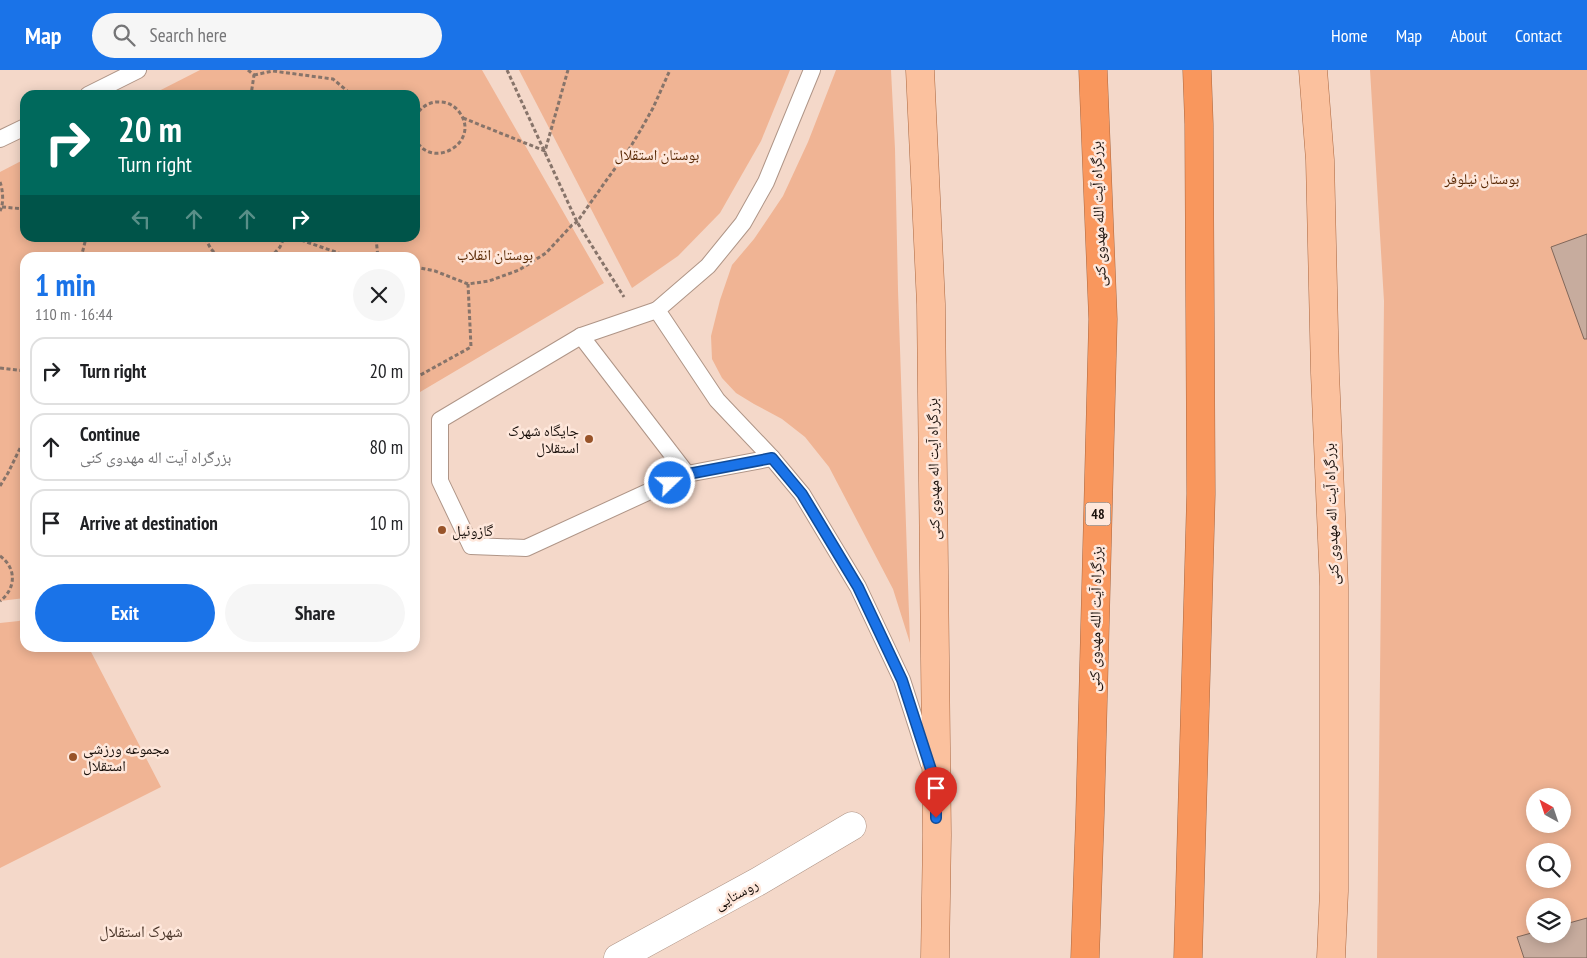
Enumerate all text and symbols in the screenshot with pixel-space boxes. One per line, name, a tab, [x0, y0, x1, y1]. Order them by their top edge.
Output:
search box	[92, 13, 442, 58]
text: Map	[25, 20, 62, 51]
icon: search	[110, 21, 138, 49]
text: Search here	[150, 23, 227, 47]
text: Home	[1331, 24, 1368, 47]
text: Map	[1396, 24, 1422, 47]
text: About	[1450, 24, 1487, 47]
text: Contact	[1515, 24, 1562, 47]
text: 20 m	[118, 106, 182, 152]
icon: right	[35, 110, 100, 175]
street label: بزرگراه آیت الله مهدوی کنی	[1086, 141, 1111, 287]
park label: بوستان استقلال	[615, 145, 699, 165]
text: Turn right	[118, 150, 192, 178]
park label: بوستان نیلوفر	[1444, 169, 1519, 189]
icon: left	[127, 205, 155, 233]
icon: ahead	[180, 205, 208, 233]
icon: ahead	[233, 205, 261, 233]
icon: right	[286, 205, 314, 233]
park label: بوستان انقلاب	[457, 245, 533, 265]
text: 1 min	[35, 265, 96, 304]
button: close	[353, 269, 405, 321]
text: 110 m · 16:44	[35, 304, 113, 324]
icon: right	[37, 357, 65, 385]
text: Turn right	[80, 359, 146, 383]
text: 20 m	[370, 359, 403, 383]
street label: بزرگراه آیت اله مهدوی کنی	[922, 398, 945, 540]
place label: جایگاه شهرک استقلال	[508, 421, 579, 458]
text: Continue	[80, 422, 140, 446]
icon: ahead	[37, 433, 65, 461]
marker: جایگاه شهرک استقلال	[583, 433, 595, 445]
text: 80 m	[370, 435, 403, 459]
street label: بزرگراه آیت اله مهدوی کنی	[1319, 443, 1344, 585]
text: بزرگراه آیت اله مهدوی کنی	[80, 447, 232, 467]
position arrow	[643, 456, 695, 508]
road number: 48	[1086, 502, 1110, 526]
icon: arrive	[37, 509, 65, 537]
text: Arrive at destination	[80, 511, 218, 535]
text: 10 m	[370, 511, 403, 535]
place label: گازوئیل	[452, 521, 494, 541]
marker: گازوئیل	[436, 524, 448, 536]
street label: بزرگراه آیت الله مهدوی کنی	[1084, 546, 1107, 692]
button: Exit	[35, 584, 215, 642]
button: Share	[225, 584, 405, 642]
place label: مجموعه ورزشی استقلال	[83, 739, 170, 776]
marker: مجموعه ورزشی استقلال	[67, 751, 79, 763]
pin	[915, 767, 957, 818]
icon: arrive	[922, 774, 950, 802]
north arrow	[1526, 788, 1571, 832]
map controls	[1526, 788, 1571, 943]
button: search	[1526, 843, 1571, 888]
street label: روستایی	[711, 874, 762, 915]
button: layers	[1526, 898, 1571, 943]
district label: شهرک استقلال	[99, 921, 183, 942]

